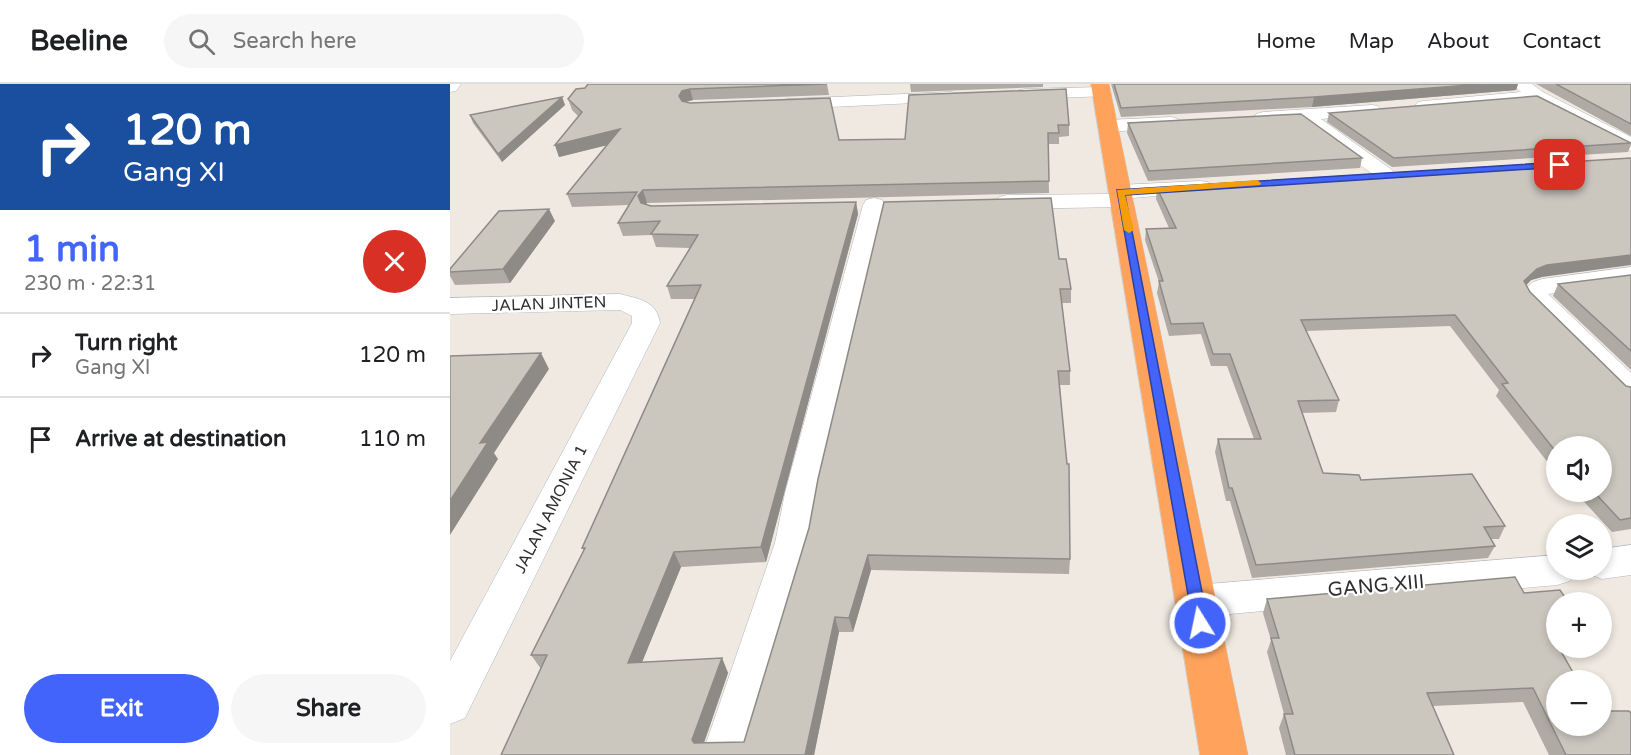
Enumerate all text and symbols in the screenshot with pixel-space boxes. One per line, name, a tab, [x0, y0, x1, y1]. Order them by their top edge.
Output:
search box	[164, 14, 584, 68]
text: Beeline	[30, 24, 128, 58]
icon: search	[185, 25, 218, 58]
text: Search here	[233, 28, 357, 54]
text: Home	[1256, 29, 1316, 54]
text: Map	[1349, 29, 1394, 54]
text: About	[1427, 29, 1489, 54]
text: Contact	[1522, 29, 1601, 54]
text: 120 m	[123, 105, 252, 156]
icon: right	[24, 108, 102, 186]
pin	[1534, 139, 1585, 190]
icon: arrive	[1543, 148, 1576, 181]
text: Gang XI	[123, 156, 225, 189]
text: 1 min	[24, 228, 120, 271]
button: close	[363, 230, 426, 293]
text: 230 m · 22:31	[24, 272, 156, 296]
street label: JALAN JINTEN	[491, 292, 607, 316]
text: Turn right	[75, 330, 177, 356]
icon: right	[24, 339, 57, 372]
text: 120 m	[359, 342, 426, 368]
text: Gang XI	[75, 356, 151, 380]
icon: arrive	[24, 423, 57, 456]
text: Arrive at destination	[75, 426, 286, 452]
text: 110 m	[359, 426, 426, 452]
map controls	[1546, 436, 1612, 736]
button: sound	[1546, 436, 1612, 502]
street label: JALAN AMONIA 1	[510, 442, 592, 576]
button: layers	[1546, 514, 1612, 580]
street label: GANG XIII	[1327, 570, 1425, 602]
position arrow	[1168, 591, 1232, 655]
button: +	[1546, 592, 1612, 658]
button: −	[1546, 670, 1612, 736]
button: Exit	[24, 674, 219, 743]
button: Share	[231, 674, 426, 743]

